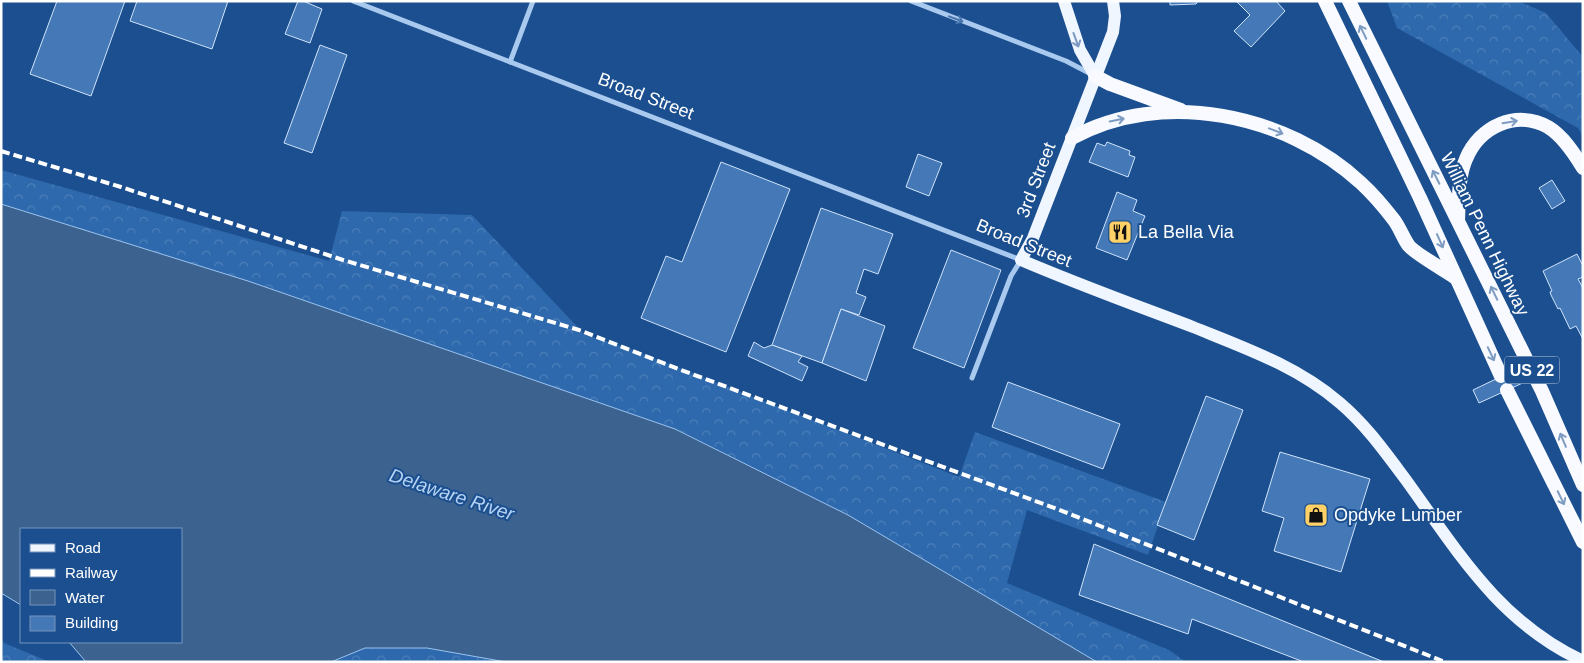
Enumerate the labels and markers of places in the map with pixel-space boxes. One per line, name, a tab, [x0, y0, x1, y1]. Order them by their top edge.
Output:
restaurant icon: La Bella Via	[1107, 219, 1133, 245]
place label: La Bella Via	[1138, 222, 1235, 242]
shop icon: Opdyke Lumber	[1303, 502, 1329, 528]
place label: Opdyke Lumber	[1334, 505, 1462, 525]

